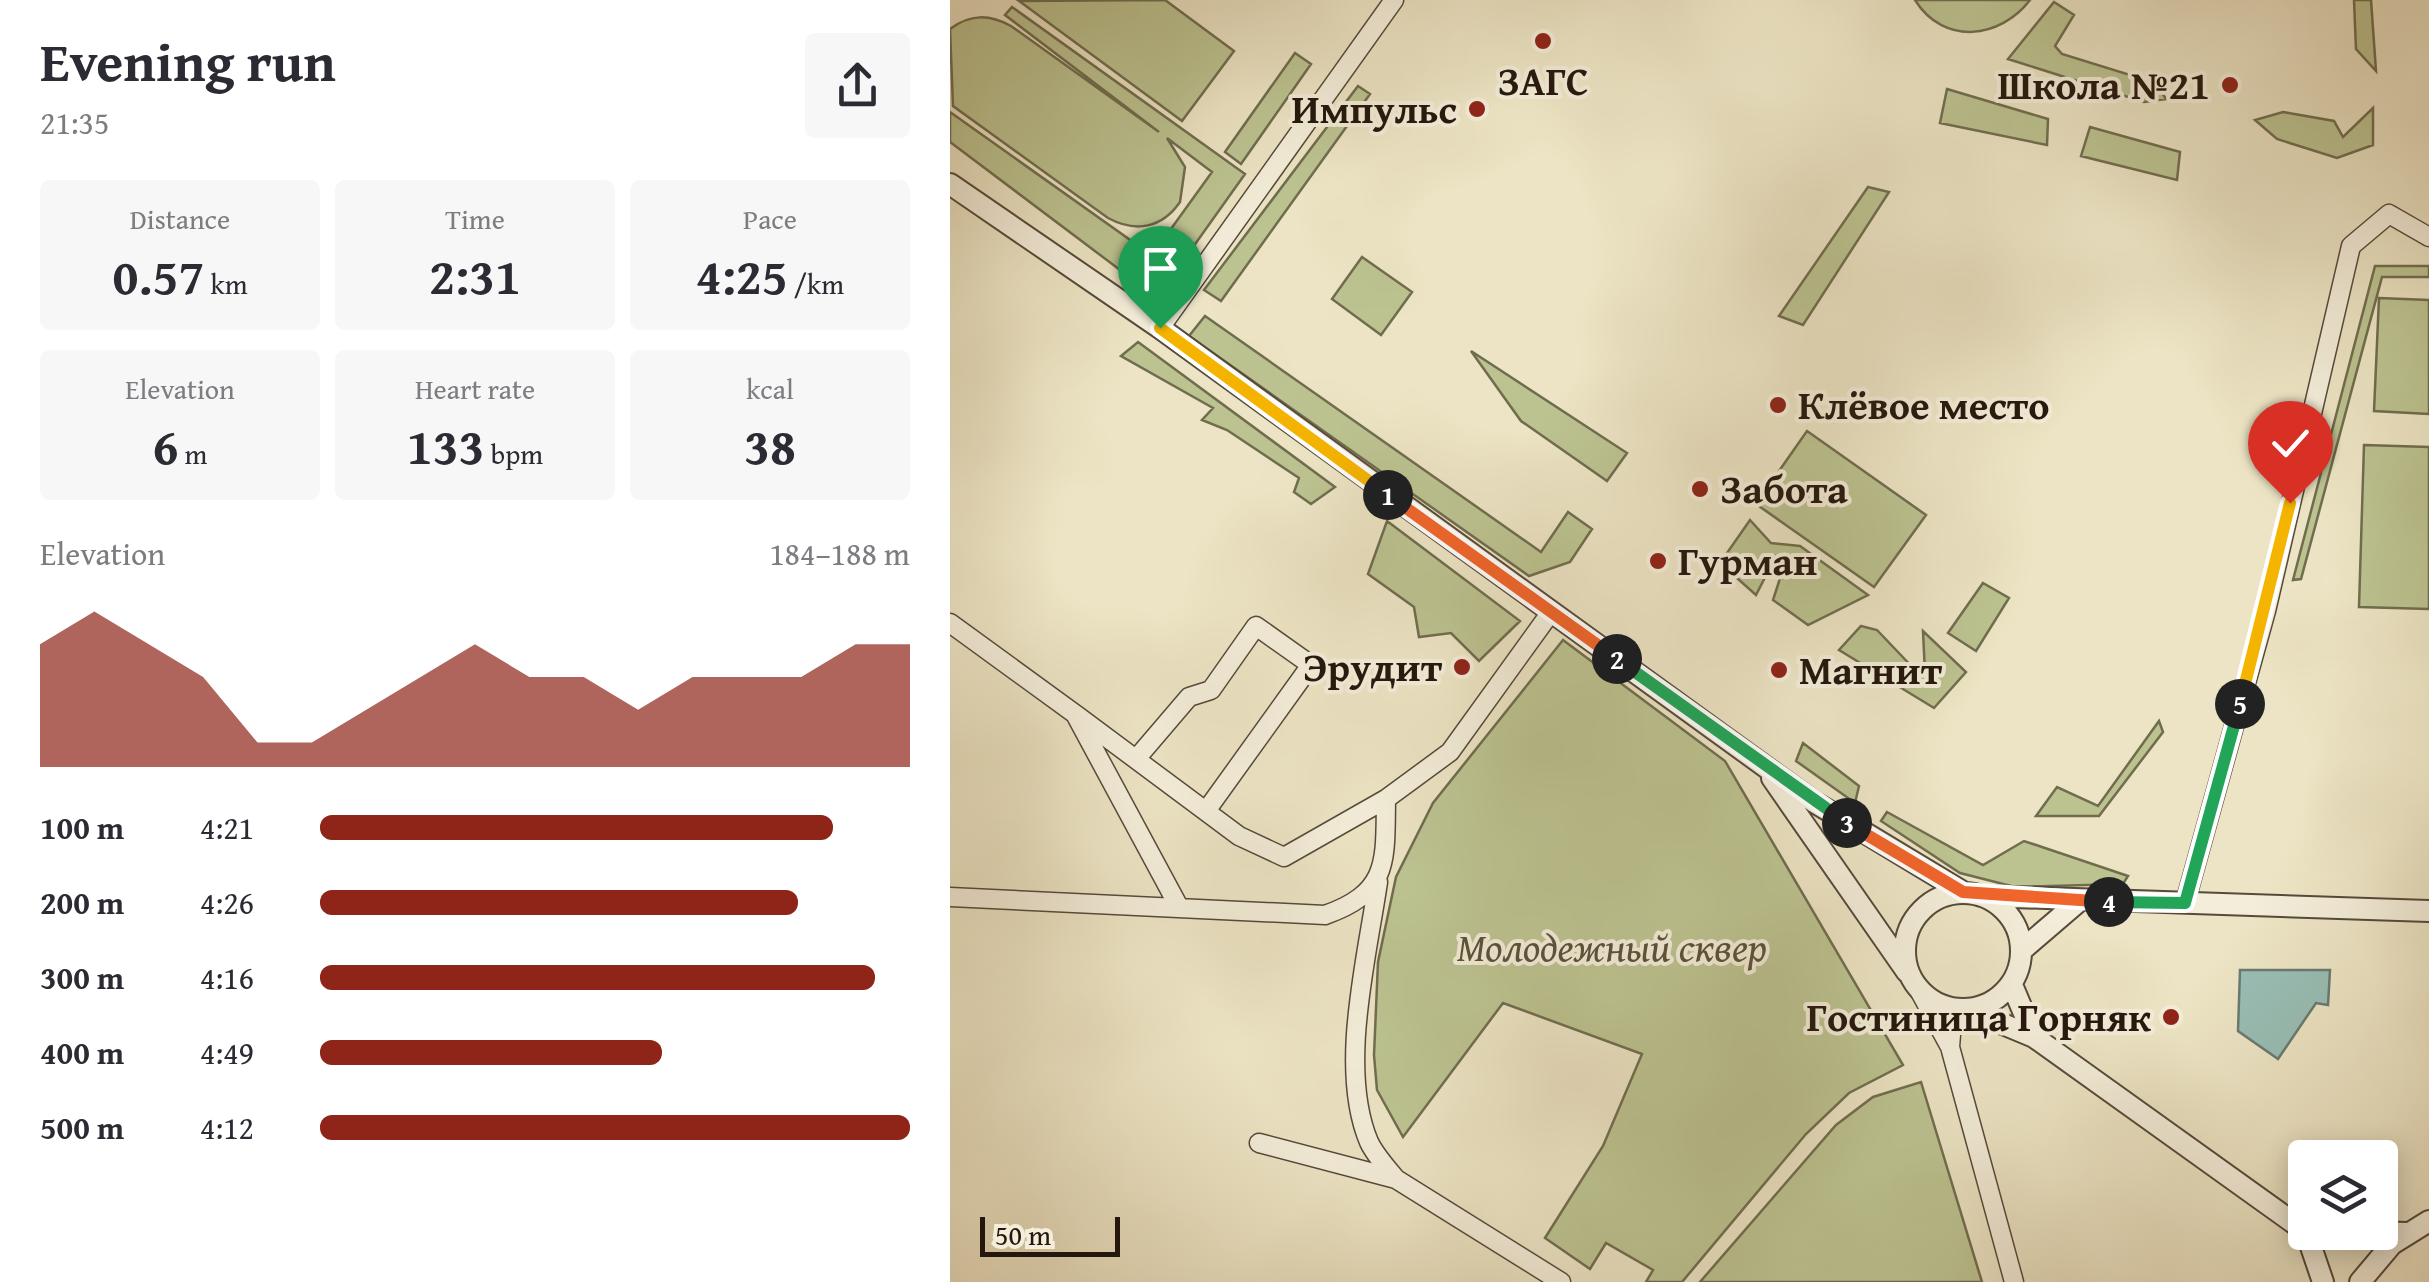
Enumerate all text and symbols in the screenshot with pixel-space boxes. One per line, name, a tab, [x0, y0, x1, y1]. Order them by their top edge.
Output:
text: Evening run	[40, 21, 336, 101]
marker: ЗАГС	[1532, 30, 1554, 52]
button: share	[805, 33, 910, 138]
place label: ЗАГС	[1497, 51, 1589, 110]
place label: Школа №21	[1998, 55, 2210, 114]
marker: Школа №21	[2219, 74, 2241, 96]
place label: Импульс	[1292, 79, 1457, 138]
marker: Импульс	[1466, 98, 1488, 120]
text: 21:35	[40, 99, 109, 146]
text: Distance	[130, 198, 230, 239]
text: Time	[445, 198, 505, 239]
text: Pace	[743, 198, 797, 239]
pin	[1118, 226, 1203, 329]
text: 0.57	[112, 239, 204, 312]
text: 2:31	[429, 239, 521, 312]
text: 4:25	[696, 239, 788, 312]
icon: arrive	[1133, 241, 1188, 296]
text: km	[204, 263, 248, 304]
text: /km	[788, 263, 844, 304]
text: Elevation	[125, 368, 235, 409]
text: Heart rate	[415, 368, 535, 409]
text: kcal	[746, 368, 794, 409]
place label: Клёвое место	[1798, 375, 2050, 434]
marker: Клёвое место	[1767, 394, 1789, 416]
pin	[2248, 401, 2333, 504]
text: 6	[153, 409, 178, 482]
text: 133	[407, 409, 485, 482]
text: 38	[744, 409, 796, 482]
icon: check	[2263, 416, 2318, 471]
text: m	[178, 433, 207, 474]
text: bpm	[485, 433, 543, 474]
place label: Забота	[1720, 459, 1848, 518]
pin: 1	[1363, 470, 1413, 520]
text: 1	[1381, 474, 1395, 515]
marker: Забота	[1689, 478, 1711, 500]
text: Elevation	[40, 530, 165, 577]
text: 184–188 m	[769, 530, 910, 577]
place label: Гурман	[1678, 531, 1818, 590]
marker: Гурман	[1647, 550, 1669, 572]
pin: 2	[1592, 634, 1642, 684]
place label: Эрудит	[1303, 637, 1443, 696]
text: 2	[1610, 638, 1624, 679]
place label: Магнит	[1799, 640, 1943, 699]
marker: Эрудит	[1451, 656, 1473, 678]
marker: Магнит	[1768, 659, 1790, 681]
pin: 5	[2215, 679, 2265, 729]
text: 5	[2233, 683, 2247, 724]
pin: 3	[1822, 798, 1872, 848]
text: 3	[1840, 802, 1854, 843]
text: 100 m	[40, 804, 124, 851]
text: 4:21	[200, 804, 254, 851]
pin: 4	[2084, 877, 2134, 927]
text: 200 m	[40, 879, 124, 926]
text: 4:26	[200, 879, 254, 926]
text: 4	[2102, 881, 2116, 922]
park label: Молодежный сквер	[1457, 917, 1767, 976]
text: 300 m	[40, 954, 124, 1001]
text: 4:16	[200, 954, 254, 1001]
place label: Гостиница Горняк	[1806, 987, 2151, 1046]
marker: Гостиница Горняк	[2160, 1006, 2182, 1028]
text: 400 m	[40, 1029, 124, 1076]
text: 4:49	[200, 1029, 254, 1076]
text: 500 m	[40, 1104, 124, 1151]
text: 4:12	[200, 1104, 254, 1151]
map controls	[2288, 1140, 2398, 1250]
button: layers	[2288, 1140, 2398, 1250]
scale bar	[980, 1212, 1120, 1256]
text: 50 m	[995, 1214, 1051, 1255]

